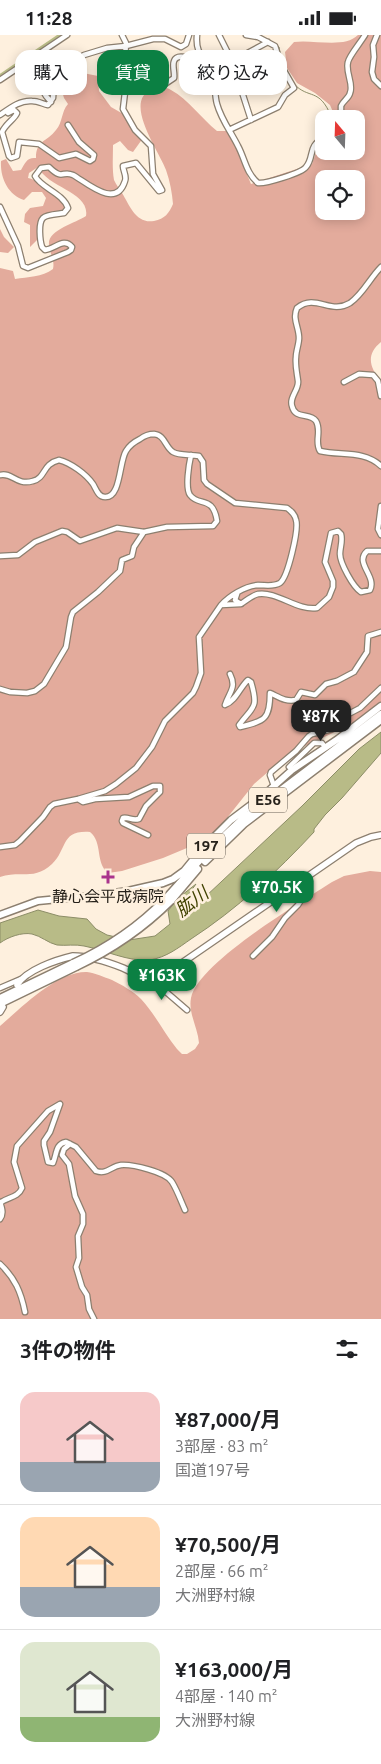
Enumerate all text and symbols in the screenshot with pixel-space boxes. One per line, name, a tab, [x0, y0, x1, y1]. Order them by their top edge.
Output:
text: 11:28	[25, 7, 73, 29]
chip: 購入	[15, 50, 87, 95]
chip: 賃貸	[97, 50, 169, 95]
chip: 絞り込み	[179, 50, 287, 95]
north arrow	[315, 110, 365, 160]
map controls	[315, 110, 365, 220]
button: locate	[315, 170, 365, 220]
pin: ¥87K	[291, 699, 351, 742]
text: ¥87K	[302, 707, 340, 725]
road number: E56	[249, 787, 287, 813]
road number: 197	[187, 833, 225, 859]
marker: 静心会平成病院	[101, 870, 115, 884]
pin: ¥70.5K	[236, 871, 318, 913]
text: ¥70.5K	[252, 878, 302, 896]
water label: 肱川	[171, 881, 213, 920]
place label: 静心会平成病院	[52, 887, 164, 905]
pin: ¥163K	[127, 959, 197, 1001]
text: ¥163K	[139, 966, 185, 984]
icon: filters	[333, 1335, 361, 1363]
text: 3件の物件	[20, 1338, 116, 1362]
text: ¥87,000/月	[175, 1407, 281, 1431]
icon: home	[60, 1412, 120, 1472]
text: 3部屋 · 83 m²	[175, 1437, 269, 1455]
text: 国道197号	[175, 1461, 250, 1479]
text: ¥70,500/月	[175, 1532, 281, 1556]
icon: home	[60, 1537, 120, 1597]
text: 2部屋 · 66 m²	[175, 1562, 269, 1580]
text: 大洲野村線	[175, 1586, 255, 1604]
text: ¥163,000/月	[175, 1657, 293, 1681]
icon: home	[60, 1662, 120, 1722]
text: 4部屋 · 140 m²	[175, 1687, 278, 1705]
text: 大洲野村線	[175, 1711, 255, 1729]

